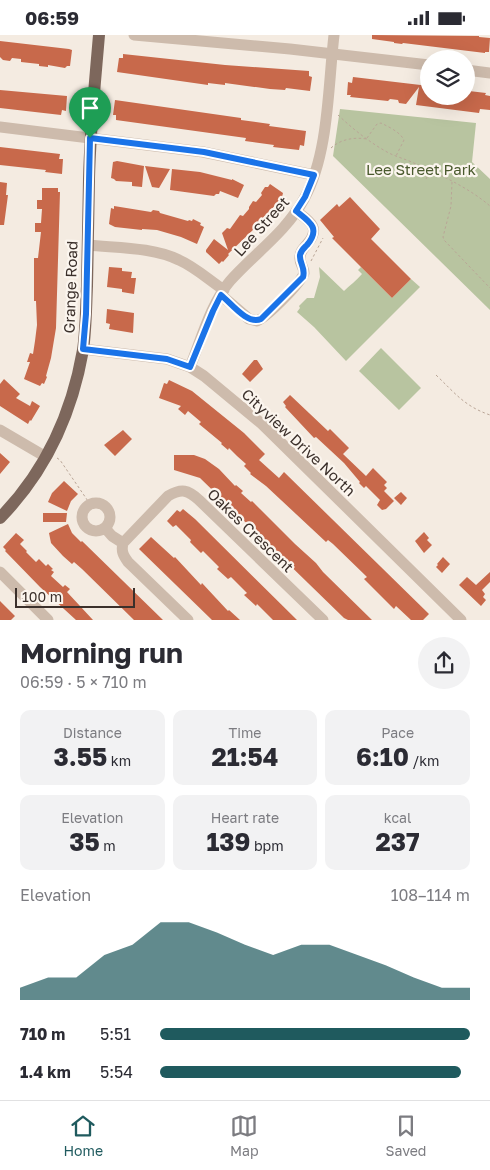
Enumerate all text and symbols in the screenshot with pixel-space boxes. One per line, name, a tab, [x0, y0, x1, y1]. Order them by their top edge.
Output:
text: 06:59	[25, 6, 79, 29]
map controls	[420, 50, 475, 105]
button: layers	[420, 50, 475, 105]
pin	[69, 87, 111, 138]
icon: arrive	[76, 94, 104, 122]
park label: Lee Street Park	[366, 160, 477, 178]
street label: Lee Street	[230, 192, 292, 260]
street label: Grange Road	[59, 241, 81, 333]
street label: Cityview Drive North	[238, 385, 360, 499]
street label: Oakes Crescent	[204, 484, 298, 576]
scale bar	[15, 585, 135, 608]
text: 100 m	[22, 588, 62, 605]
text: Morning run	[20, 636, 183, 669]
button: share	[418, 637, 470, 689]
text: 06:59 · 5 × 710 m	[20, 672, 147, 692]
text: Distance	[63, 724, 122, 741]
text: Time	[229, 724, 261, 741]
text: Pace	[381, 724, 414, 741]
text: 3.55	[54, 741, 107, 772]
text: 21:54	[211, 741, 279, 772]
text: 6:10	[356, 741, 409, 772]
text: km	[107, 752, 131, 769]
text: /km	[409, 752, 439, 769]
text: Elevation	[61, 809, 123, 826]
text: Heart rate	[211, 809, 279, 826]
text: kcal	[384, 809, 411, 826]
text: 35	[69, 826, 100, 857]
text: 139	[206, 826, 250, 857]
text: 237	[376, 826, 420, 857]
text: m	[100, 837, 116, 854]
text: bpm	[250, 837, 284, 854]
text: Elevation	[20, 885, 91, 905]
text: 108–114 m	[391, 885, 470, 905]
text: 710 m	[20, 1024, 65, 1044]
text: 5:51	[100, 1024, 131, 1044]
text: 1.4 km	[20, 1062, 71, 1082]
text: 5:54	[100, 1062, 133, 1082]
tab: Home	[63, 1112, 103, 1159]
tab: Map	[230, 1112, 259, 1159]
tab: Saved	[386, 1112, 426, 1159]

